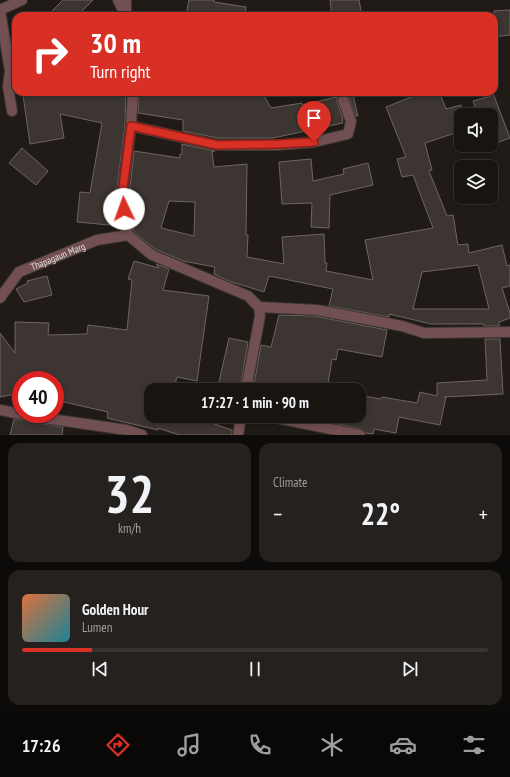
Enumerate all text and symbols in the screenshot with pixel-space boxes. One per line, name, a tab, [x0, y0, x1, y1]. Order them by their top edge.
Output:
text: 30 m	[90, 24, 141, 61]
icon: right	[24, 28, 76, 80]
text: Turn right	[90, 60, 150, 83]
pin	[297, 101, 331, 142]
icon: arrive	[303, 107, 325, 129]
map controls	[454, 108, 498, 204]
button: sound	[454, 108, 498, 152]
button: layers	[454, 160, 498, 204]
position arrow	[103, 188, 145, 230]
street label: Thapagaun Marg	[29, 240, 87, 274]
speed limit sign: 40	[12, 371, 64, 423]
text: 17:27 · 1 min · 90 m	[201, 393, 309, 412]
text: 32	[105, 460, 154, 527]
text: Climate	[273, 474, 307, 491]
text: 22°	[361, 494, 400, 533]
text: −	[273, 500, 282, 528]
text: +	[479, 500, 488, 528]
text: km/h	[118, 520, 141, 537]
text: Golden Hour	[82, 600, 149, 619]
text: Lumen	[82, 619, 112, 636]
icon: previous	[89, 658, 111, 680]
icon: pause	[244, 658, 266, 680]
icon: next	[399, 658, 421, 680]
icon: directions	[104, 731, 132, 759]
icon: music	[175, 731, 203, 759]
icon: phone	[246, 731, 274, 759]
icon: climate	[318, 731, 346, 759]
icon: car	[389, 731, 417, 759]
icon: filters	[460, 731, 488, 759]
text: 17:26	[22, 734, 61, 757]

